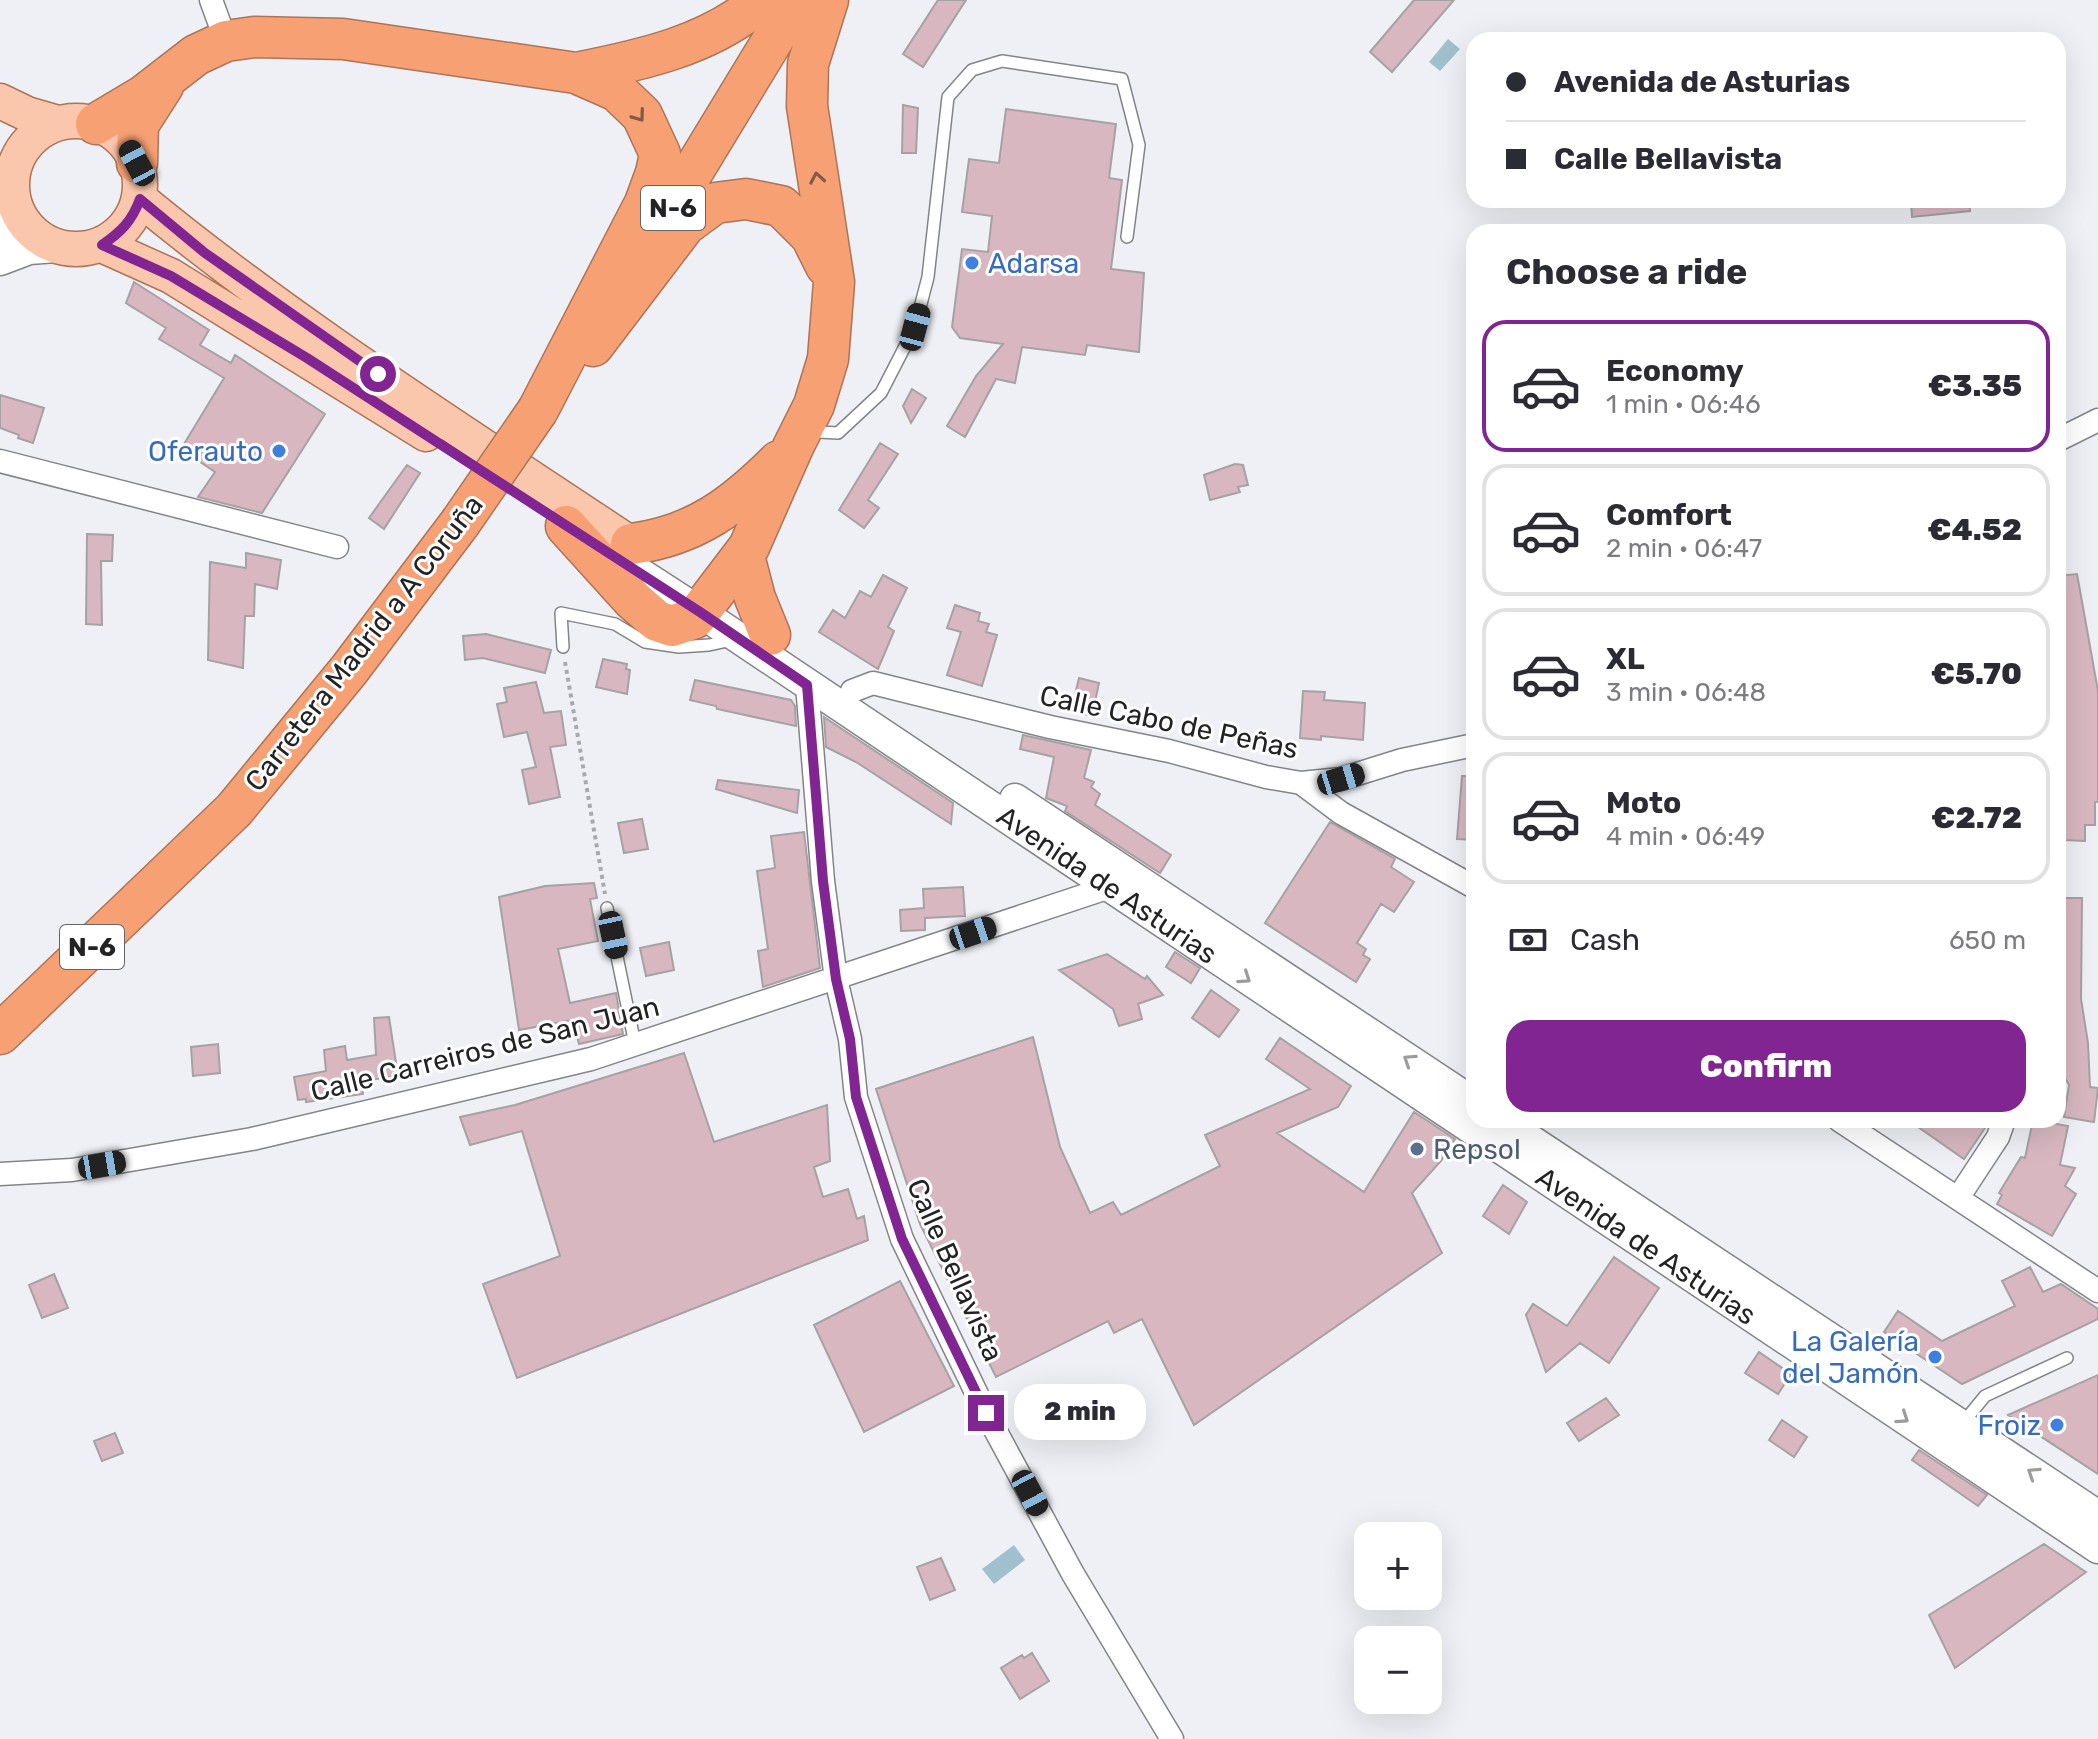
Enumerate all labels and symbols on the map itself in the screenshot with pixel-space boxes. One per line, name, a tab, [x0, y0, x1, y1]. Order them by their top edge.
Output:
one-way arrow	[629, 107, 644, 122]
car	[115, 136, 159, 190]
one-way arrow	[809, 171, 826, 185]
road number: N-6	[641, 186, 705, 230]
place label: Adarsa	[988, 247, 1079, 280]
marker: Adarsa	[963, 254, 981, 272]
car	[897, 301, 933, 353]
route start	[360, 356, 396, 392]
place label: Oferauto	[148, 435, 263, 468]
marker: Oferauto	[270, 442, 288, 460]
street label: Carretera Madrid a A Coruña	[238, 488, 490, 798]
street label: Calle Cabo de Peñas	[1037, 678, 1301, 766]
car	[1315, 761, 1367, 797]
street label: Avenida de Asturias	[991, 799, 1223, 971]
car	[596, 909, 630, 961]
car	[946, 914, 1000, 952]
road number: N-6	[60, 925, 124, 969]
one-way arrow	[1236, 968, 1250, 983]
street label: Calle Carreiros de San Juan	[307, 990, 663, 1108]
one-way arrow	[1403, 1054, 1418, 1069]
place label: Repsol	[1433, 1133, 1521, 1166]
marker: Repsol	[1408, 1140, 1426, 1158]
car	[76, 1149, 128, 1181]
street label: Avenida de Asturias	[1530, 1160, 1762, 1332]
street label: Calle Bellavista	[900, 1174, 1010, 1366]
place label: La Galería del Jamón	[1782, 1325, 1919, 1390]
marker: La Galería del Jamón	[1926, 1348, 1944, 1366]
callout: 2 min	[1014, 1385, 1146, 1441]
route end	[968, 1395, 1004, 1431]
one-way arrow	[1894, 1408, 1909, 1423]
place label: Froiz	[1978, 1409, 2041, 1442]
marker: Froiz	[2048, 1416, 2066, 1434]
car	[1008, 1466, 1052, 1520]
one-way arrow	[2027, 1468, 2042, 1483]

